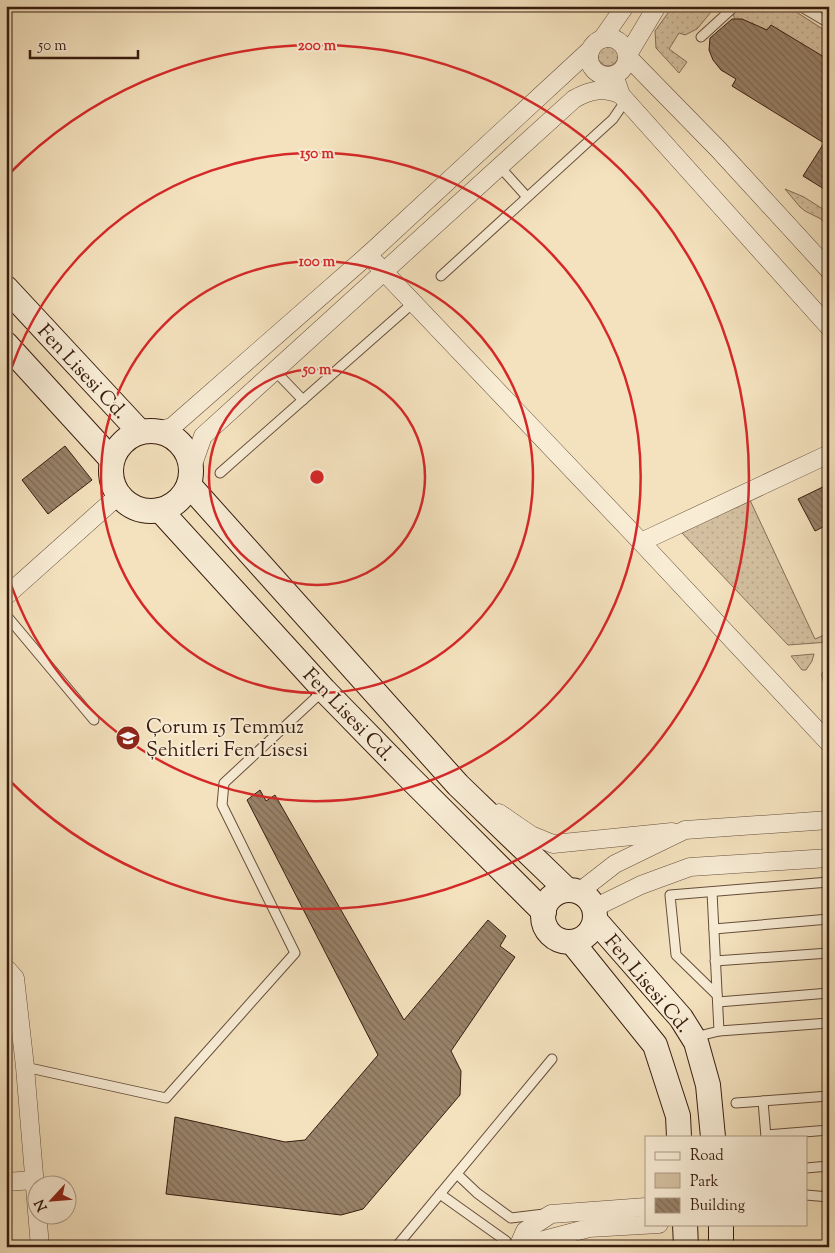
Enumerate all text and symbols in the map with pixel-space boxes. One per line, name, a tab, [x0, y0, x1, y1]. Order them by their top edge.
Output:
scale bar	[30, 28, 138, 60]
text: 50 m	[37, 36, 67, 57]
text: 200 m	[298, 36, 337, 57]
text: 150 m	[300, 144, 334, 165]
text: 100 m	[299, 252, 336, 273]
street label: Fen Lisesi Cd.	[29, 319, 133, 427]
text: 50 m	[302, 360, 332, 381]
centre of rings	[308, 468, 326, 486]
street label: Fen Lisesi Cd.	[295, 662, 400, 769]
place label: Çorum 15 Temmuz Şehitleri Fen Lisesi	[146, 714, 308, 766]
school or university icon: Çorum 15 Temmuz Şehitleri Fen Lisesi	[115, 725, 141, 751]
street label: Fen Lisesi Cd.	[596, 929, 696, 1040]
legend	[645, 1136, 808, 1226]
text: Road	[690, 1146, 724, 1167]
text: Park	[690, 1172, 719, 1193]
north arrow	[28, 1176, 78, 1226]
text: N	[31, 1195, 54, 1214]
text: Building	[690, 1196, 745, 1217]

